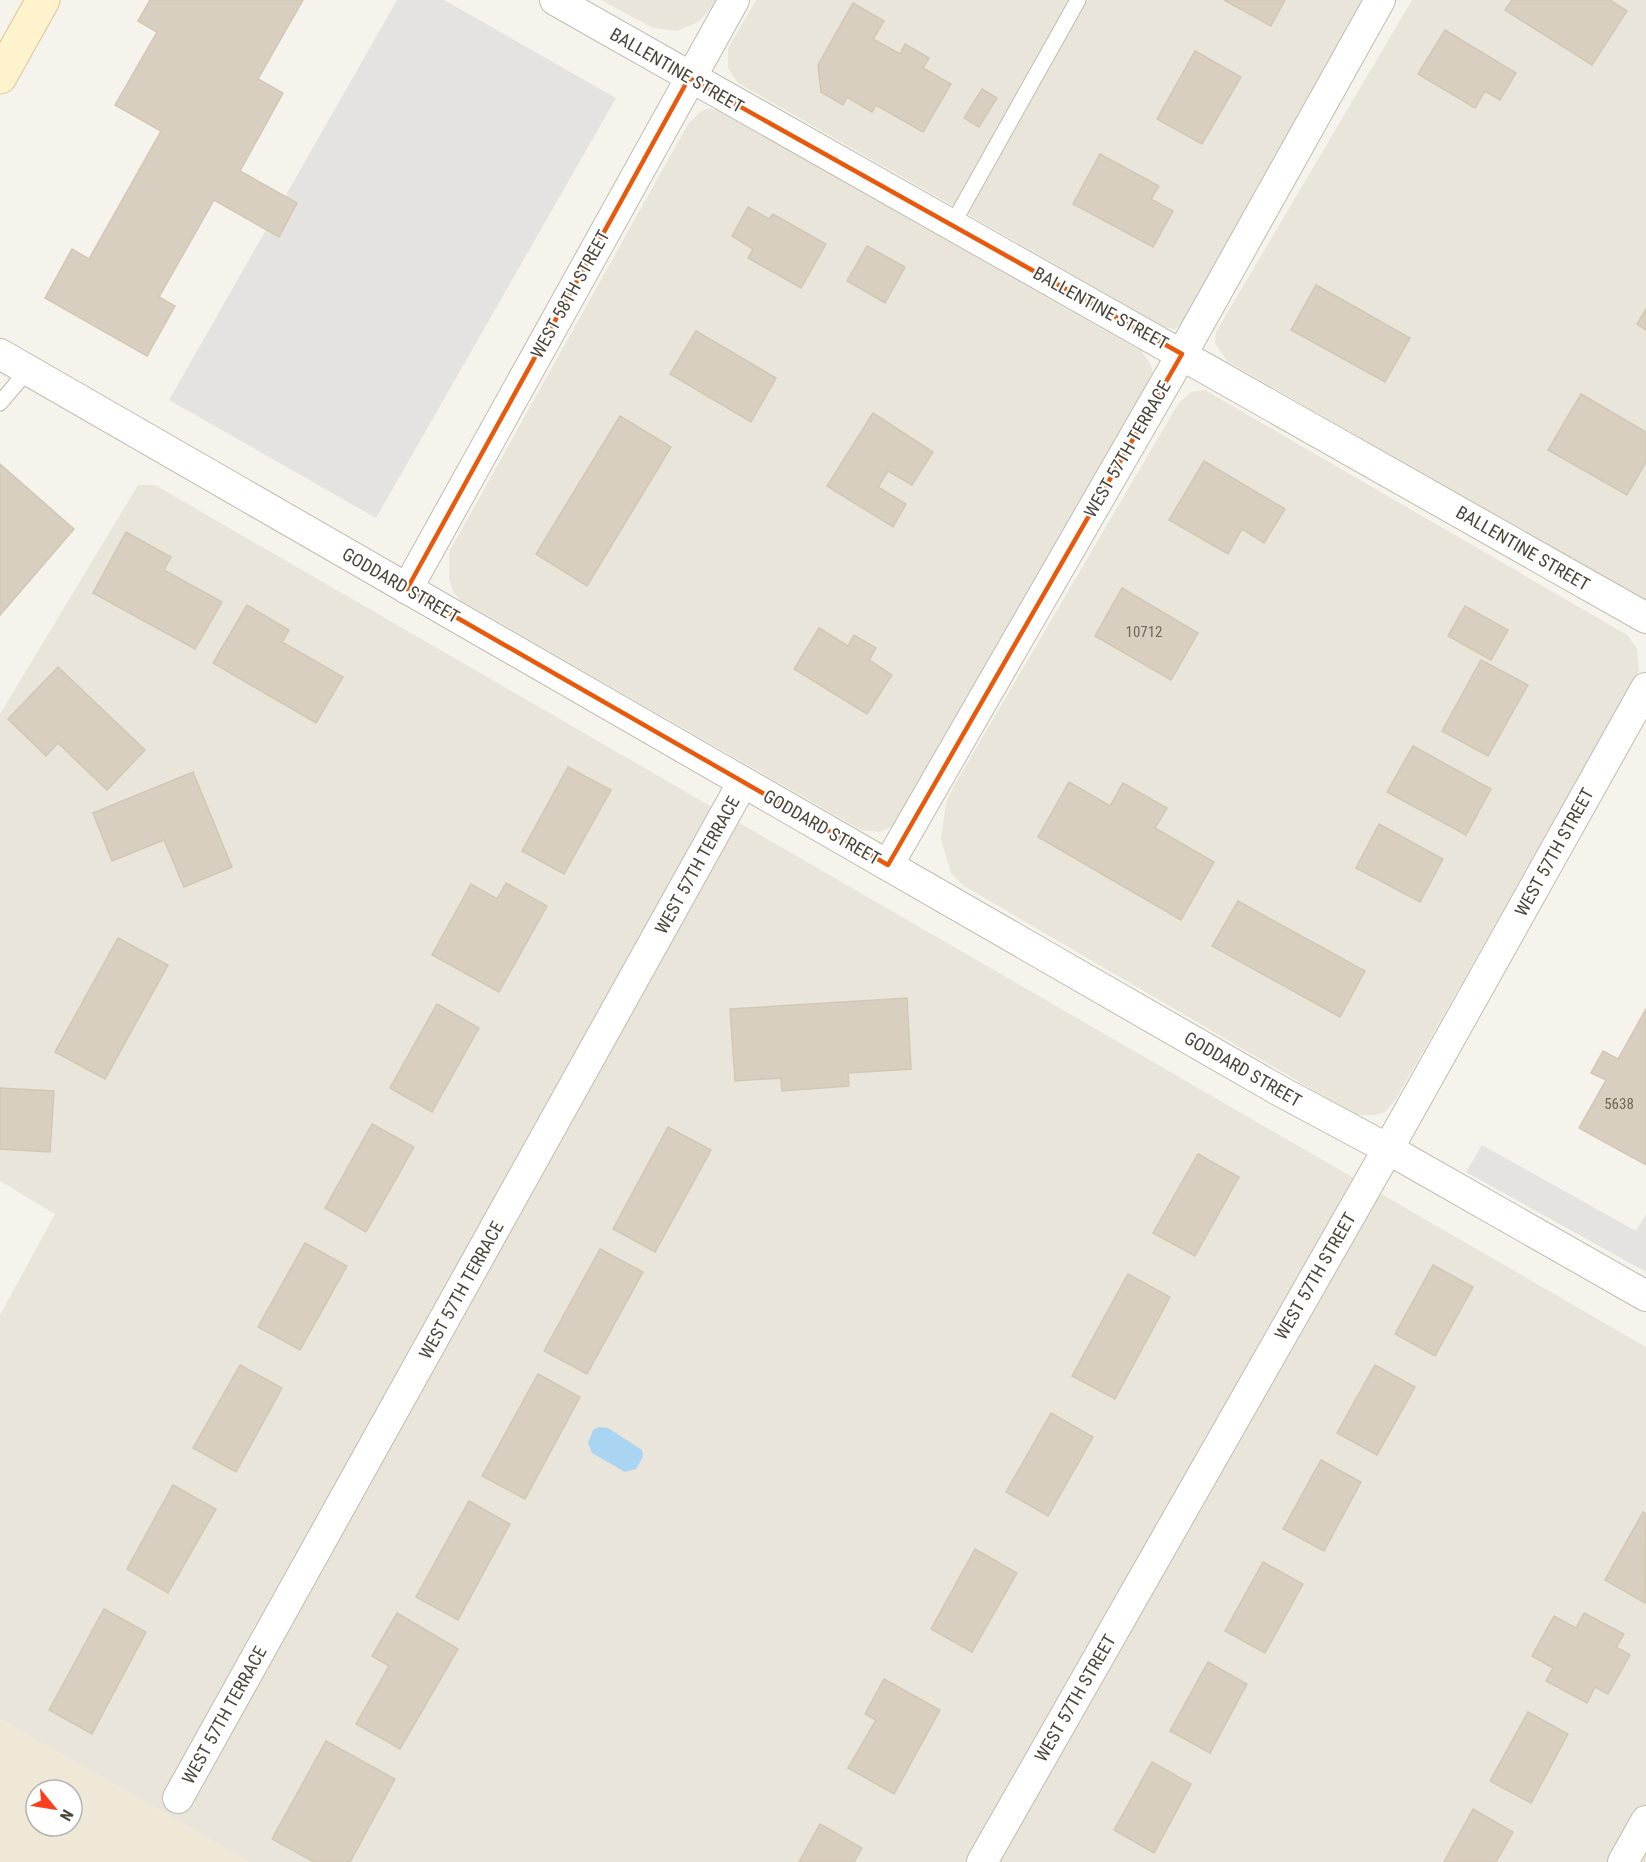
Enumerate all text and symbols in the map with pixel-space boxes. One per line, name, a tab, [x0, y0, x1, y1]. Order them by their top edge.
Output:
street label: BALLENTINE STREET	[606, 23, 748, 117]
street label: WEST 58TH STREET	[526, 226, 614, 362]
street label: BALLENTINE STREET	[1030, 262, 1172, 354]
street label: WEST 57TH TERRACE	[1079, 377, 1175, 521]
street label: BALLENTINE STREET	[1452, 501, 1594, 595]
street label: GODDARD STREET	[339, 543, 463, 627]
house number: 10712	[1125, 623, 1163, 641]
street label: WEST 57TH STREET	[1510, 784, 1598, 920]
street label: GODDARD STREET	[760, 785, 884, 869]
street label: WEST 57TH TERRACE	[650, 792, 744, 937]
street label: GODDARD STREET	[1181, 1027, 1305, 1111]
house number: 5638	[1604, 1095, 1634, 1113]
street label: WEST 57TH STREET	[1270, 1209, 1360, 1343]
street label: WEST 57TH TERRACE	[414, 1217, 508, 1362]
street label: WEST 57TH STREET	[1030, 1631, 1120, 1765]
street label: WEST 57TH TERRACE	[177, 1642, 271, 1787]
north arrow	[24, 1778, 84, 1838]
text: N	[56, 1806, 77, 1824]

